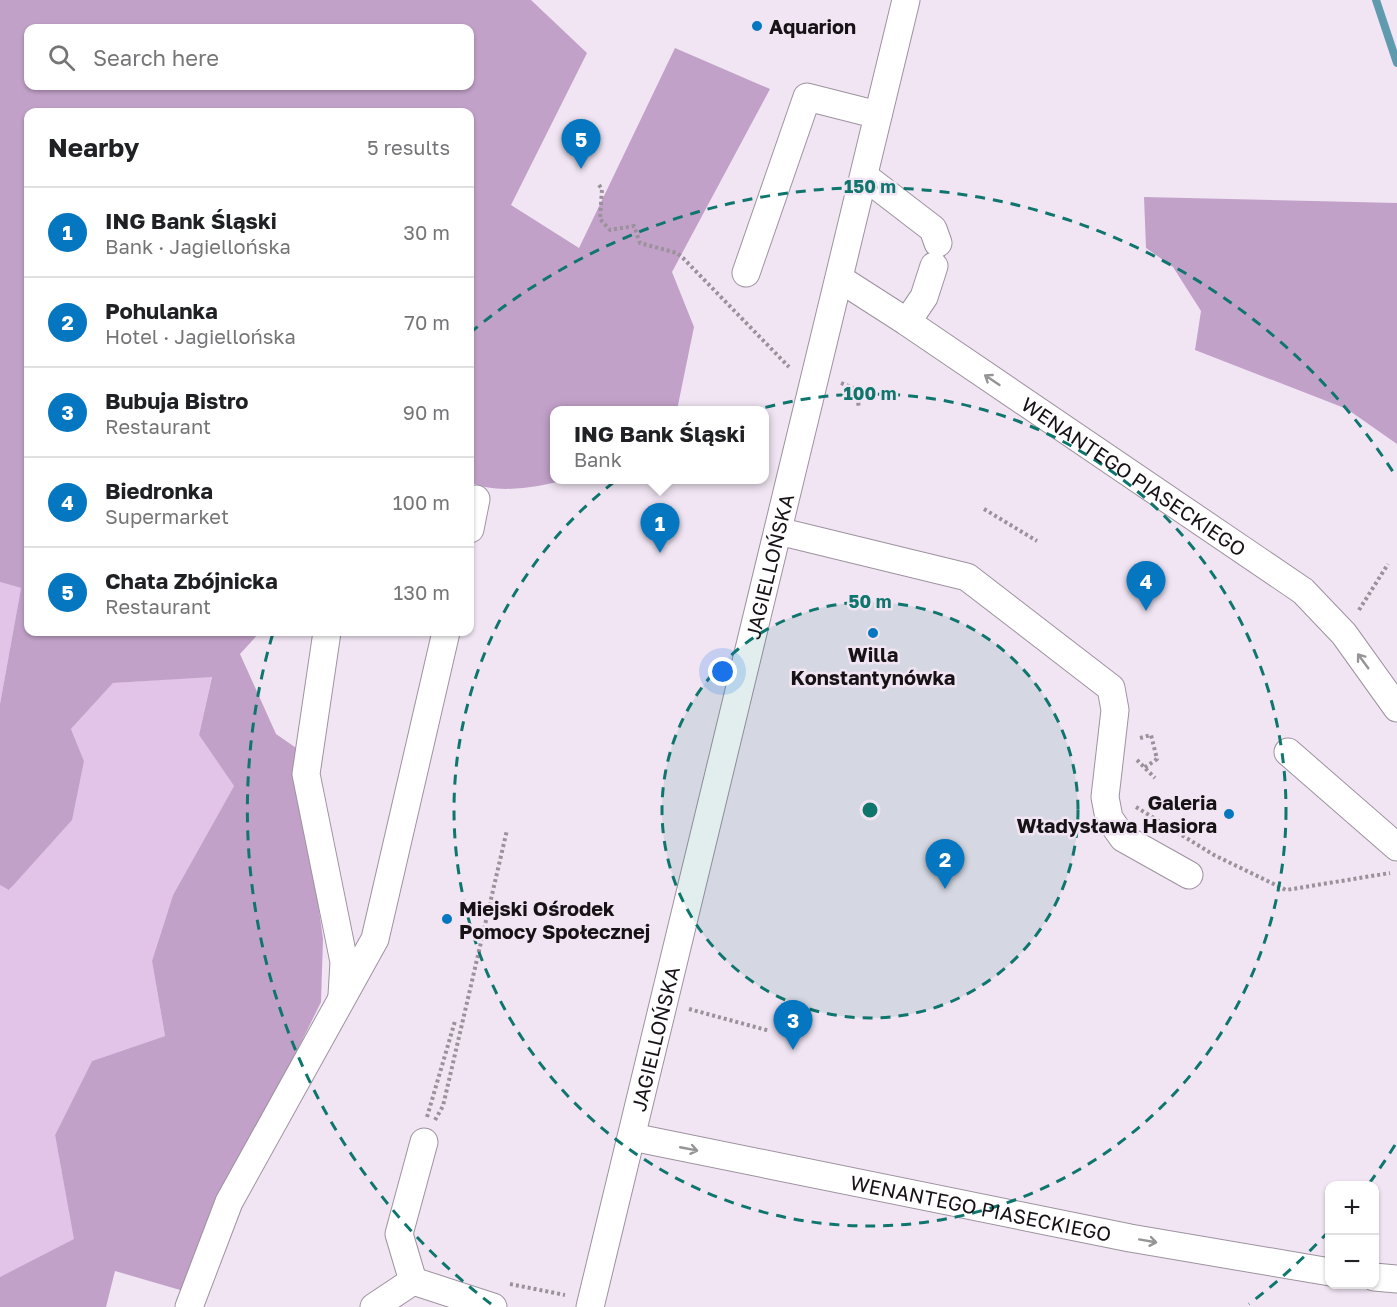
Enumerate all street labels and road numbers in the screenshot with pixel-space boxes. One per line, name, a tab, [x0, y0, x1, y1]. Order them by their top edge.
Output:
street label: WENANTEGO PIASECKIEGO	[1017, 392, 1251, 561]
street label: JAGIELLOŃSKA	[740, 491, 798, 641]
street label: JAGIELLOŃSKA	[626, 964, 684, 1114]
street label: WENANTEGO PIASECKIEGO	[848, 1170, 1114, 1246]

